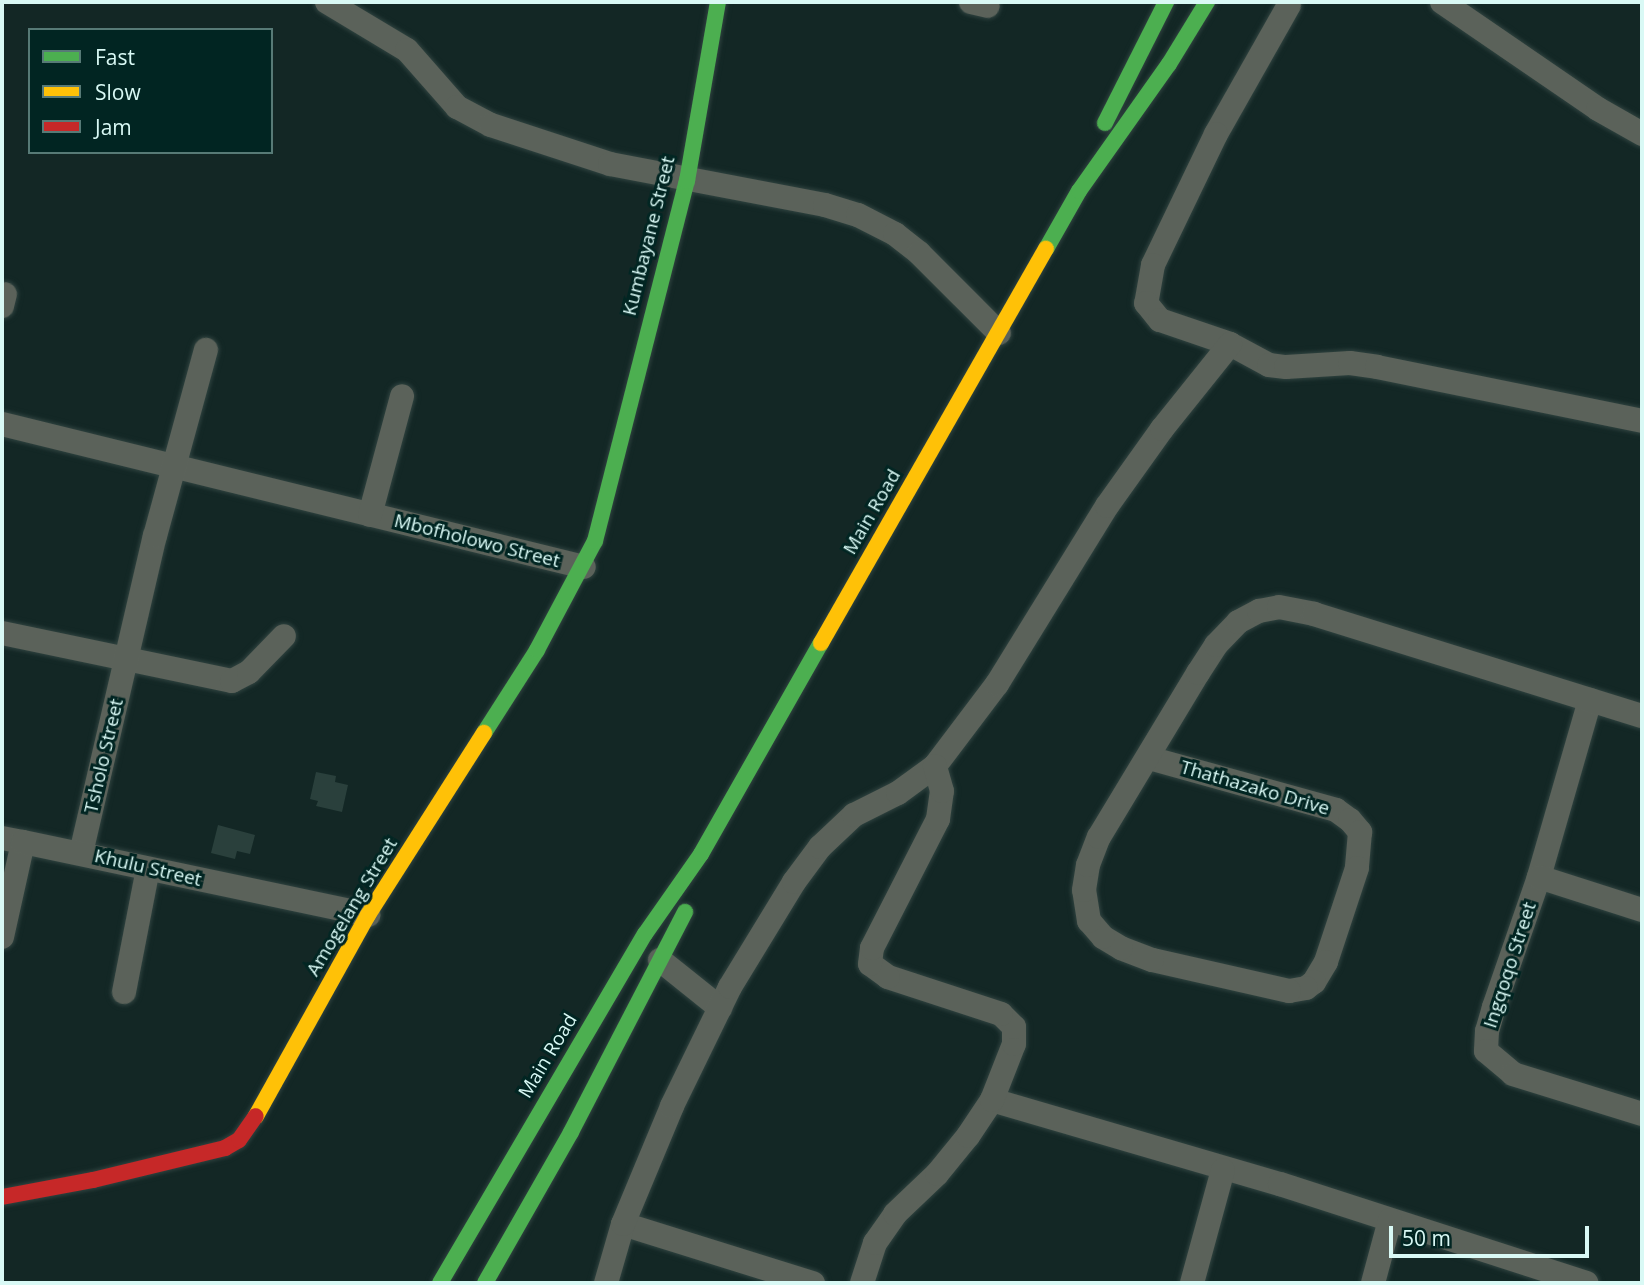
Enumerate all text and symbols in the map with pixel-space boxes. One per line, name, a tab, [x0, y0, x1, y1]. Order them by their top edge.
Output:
legend	[28, 28, 273, 154]
text: Fast	[95, 43, 135, 71]
text: Slow	[95, 78, 141, 106]
text: Jam	[95, 113, 132, 141]
street label: Kumbayane Street	[618, 154, 680, 318]
street label: Main Road	[839, 465, 905, 559]
street label: Mbofholowo Street	[392, 509, 562, 573]
street label: Tsholo Street	[80, 697, 128, 815]
street label: Thathazako Drive	[1178, 756, 1332, 820]
street label: Amogelang Street	[302, 834, 402, 980]
street label: Khulu Street	[92, 845, 204, 891]
street label: Ingqoqo Street	[1479, 899, 1541, 1031]
street label: Main Road	[514, 1010, 582, 1102]
scale bar	[1392, 1212, 1592, 1256]
text: 50 m	[1402, 1224, 1451, 1252]

